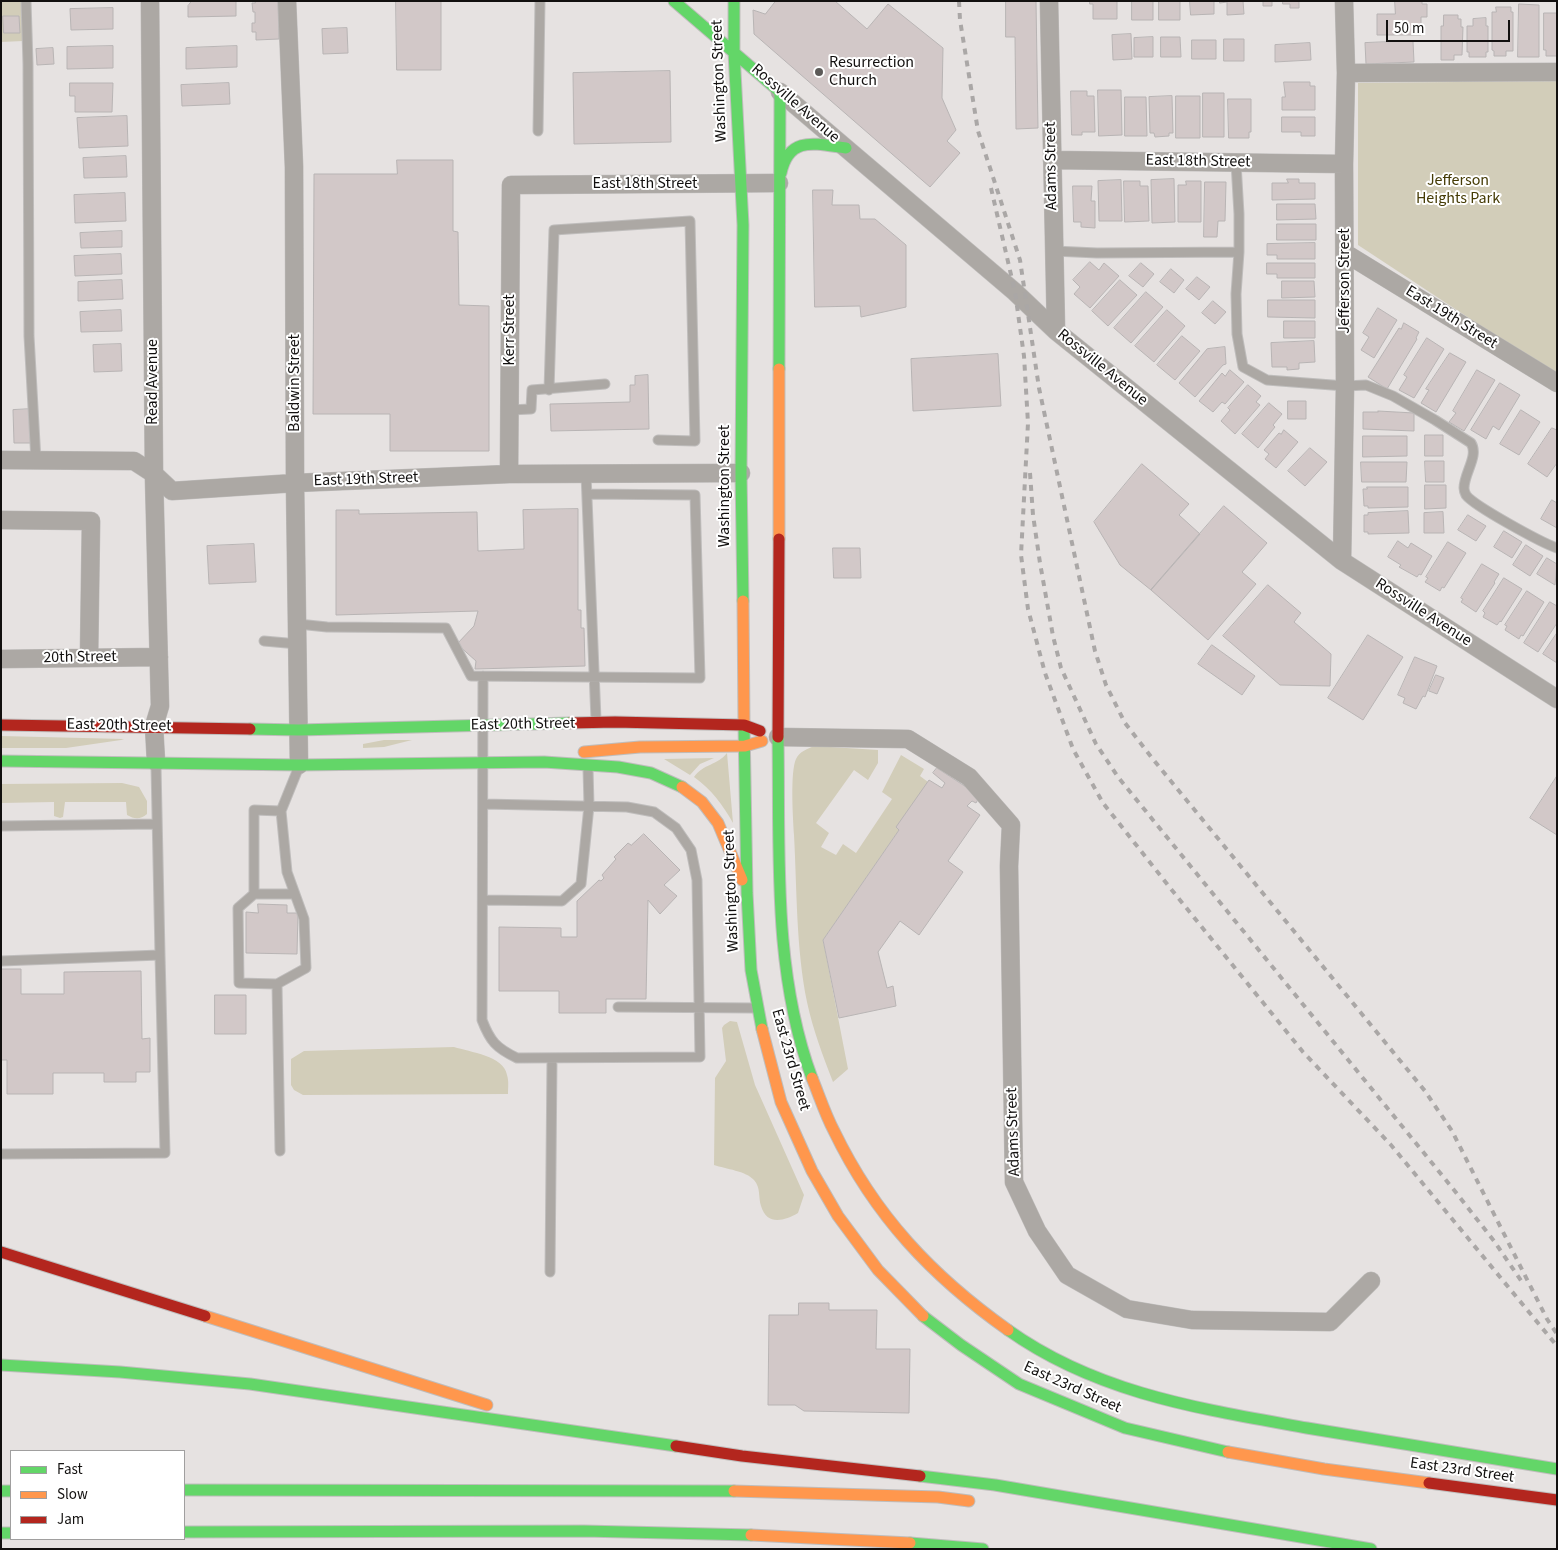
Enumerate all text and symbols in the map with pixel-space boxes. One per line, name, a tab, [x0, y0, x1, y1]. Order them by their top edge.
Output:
scale bar	[1388, 10, 1512, 42]
text: 50 m	[1394, 18, 1424, 39]
street label: Washington Street	[708, 19, 732, 143]
place label: Resurrection Church	[829, 53, 914, 91]
street label: Rossville Avenue	[747, 60, 843, 148]
marker: Resurrection Church	[813, 66, 825, 78]
street label: Adams Street	[1042, 121, 1062, 211]
street label: East 18th Street	[1145, 151, 1251, 173]
park label: Jefferson Heights Park	[1416, 171, 1500, 209]
street label: East 18th Street	[593, 174, 697, 194]
street label: Jefferson Street	[1335, 228, 1355, 334]
street label: East 19th Street	[1401, 282, 1501, 354]
street label: Kerr Street	[500, 294, 520, 366]
street label: Rossville Avenue	[1053, 326, 1151, 410]
street label: Baldwin Street	[285, 334, 305, 432]
street label: Read Avenue	[143, 339, 163, 425]
street label: Washington Street	[715, 425, 735, 547]
street label: East 19th Street	[313, 469, 419, 491]
street label: Rossville Avenue	[1371, 575, 1475, 651]
street label: 20th Street	[43, 648, 117, 668]
street label: East 20th Street	[470, 714, 576, 736]
street label: East 20th Street	[66, 715, 172, 737]
street label: Washington Street	[720, 829, 744, 953]
street label: East 23rd Street	[766, 1007, 814, 1113]
street label: Adams Street	[1003, 1087, 1025, 1177]
street label: East 23rd Street	[1020, 1358, 1124, 1418]
legend	[10, 1450, 185, 1540]
street label: East 23rd Street	[1409, 1454, 1515, 1488]
text: Fast	[57, 1459, 83, 1480]
text: Slow	[57, 1484, 88, 1505]
text: Jam	[57, 1509, 84, 1530]

